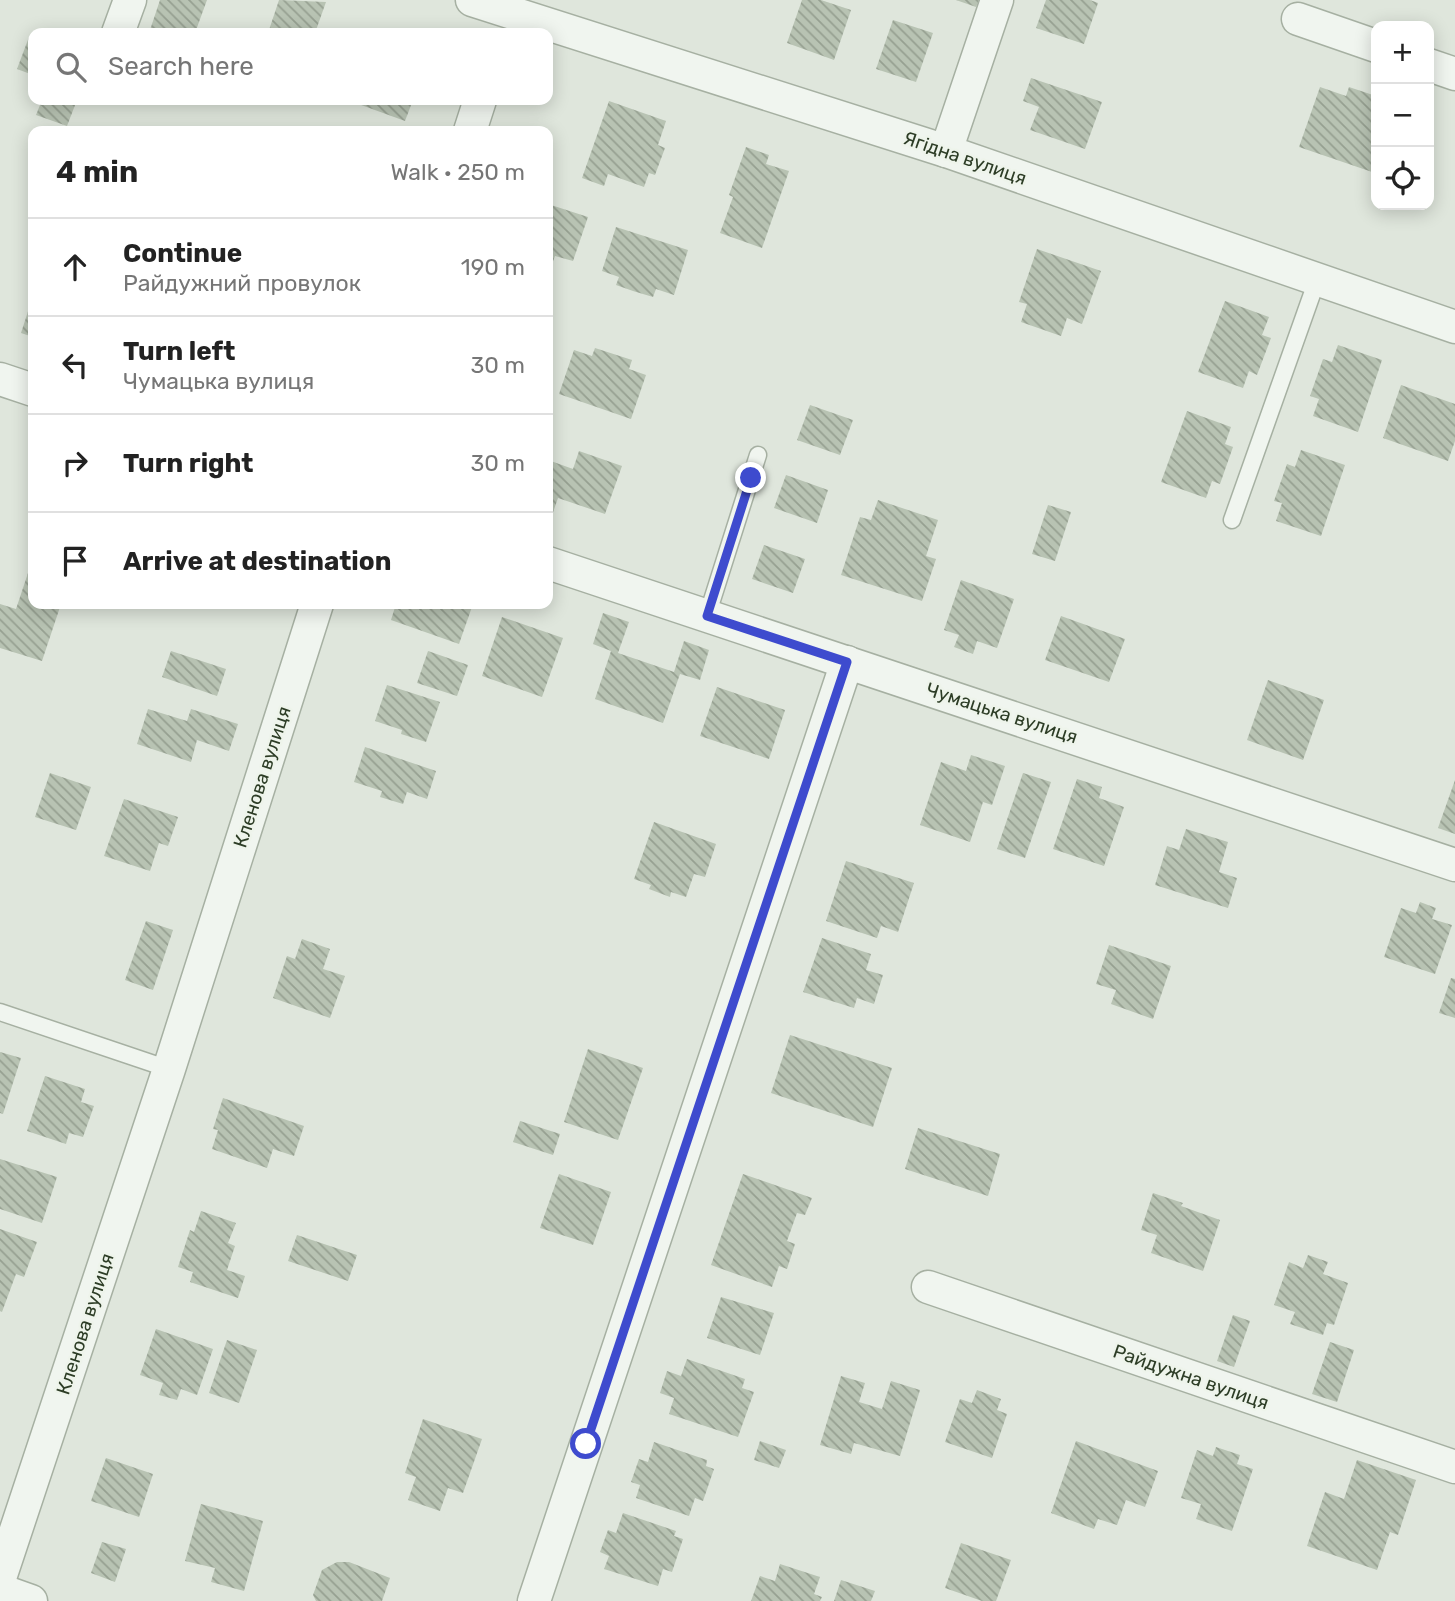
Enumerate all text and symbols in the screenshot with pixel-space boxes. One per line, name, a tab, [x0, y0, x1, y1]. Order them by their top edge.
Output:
map controls	[1371, 21, 1434, 210]
button: +	[1371, 21, 1434, 84]
search box	[28, 28, 553, 105]
icon: search	[52, 48, 90, 86]
text: Search here	[108, 51, 254, 82]
button: −	[1371, 84, 1434, 147]
street label: Ягідна вулиця	[900, 126, 1030, 190]
button: locate	[1371, 147, 1434, 210]
text: 4 min	[56, 154, 138, 190]
text: Walk · 250 m	[390, 158, 525, 186]
text: Continue	[123, 238, 242, 269]
icon: ahead	[56, 248, 94, 286]
text: 190 m	[461, 253, 525, 281]
text: Райдужний провулок	[123, 269, 361, 297]
text: Turn left	[123, 336, 235, 367]
icon: left	[56, 346, 94, 384]
text: 30 m	[470, 351, 525, 379]
text: Чумацька вулиця	[123, 367, 314, 395]
icon: right	[56, 444, 94, 482]
text: Turn right	[123, 448, 253, 479]
text: 30 m	[470, 449, 525, 477]
route end	[735, 462, 766, 493]
icon: arrive	[56, 542, 94, 580]
text: Arrive at destination	[123, 546, 391, 577]
street label: Чумацька вулиця	[923, 678, 1081, 748]
street label: Кленова вулиця	[228, 703, 296, 851]
street label: Кленова вулиця	[51, 1250, 119, 1398]
street label: Райдужна вулиця	[1110, 1340, 1272, 1414]
route start	[570, 1428, 601, 1459]

